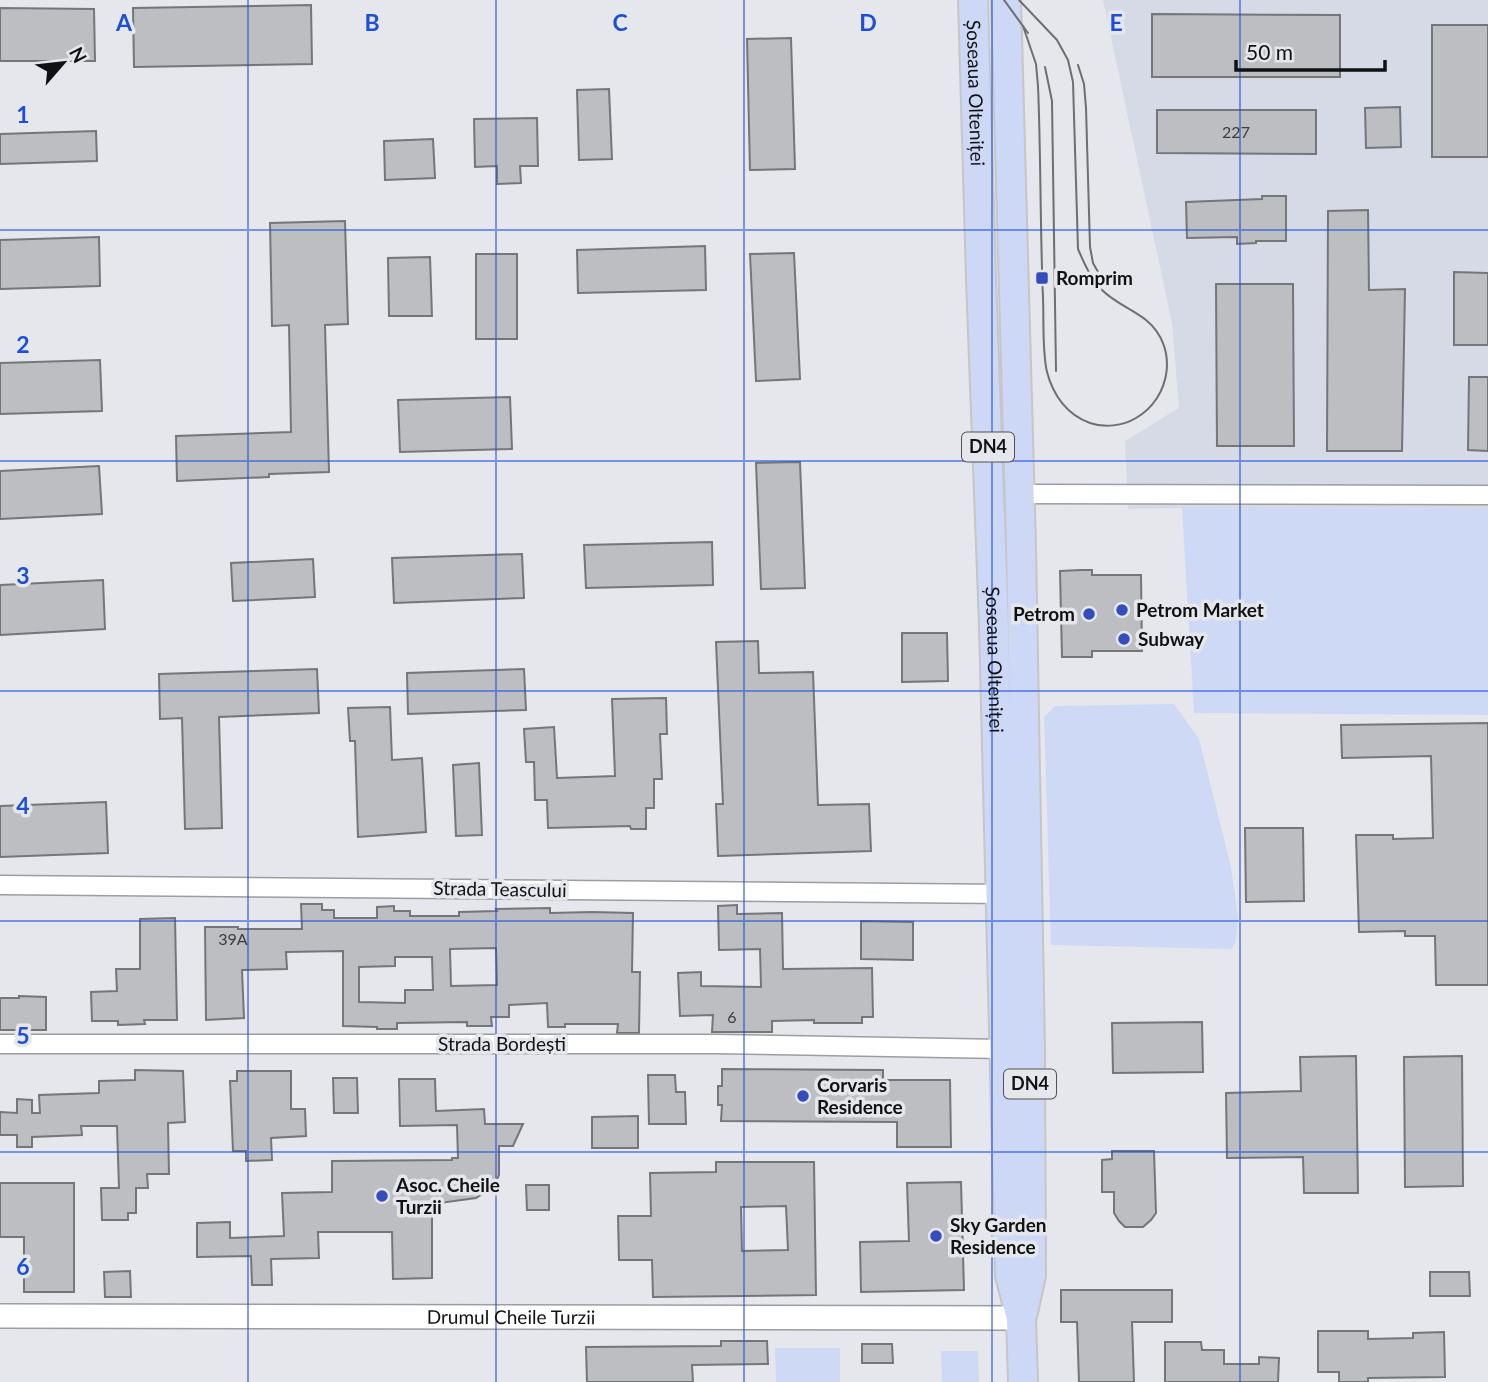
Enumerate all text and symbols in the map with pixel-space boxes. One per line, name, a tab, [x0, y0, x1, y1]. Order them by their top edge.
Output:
text: A	[115, 8, 133, 36]
text: B	[364, 8, 380, 36]
text: C	[612, 8, 628, 36]
text: D	[859, 8, 877, 36]
text: E	[1109, 8, 1123, 36]
street label: Șoseaua Olteniței	[963, 19, 990, 167]
north arrow	[28, 28, 98, 98]
scale bar	[1236, 28, 1385, 72]
text: 50 m	[1246, 39, 1293, 64]
text: N	[65, 43, 92, 67]
text: 1	[16, 100, 30, 128]
house number: 227	[1222, 122, 1250, 141]
place label: Romprim	[1056, 266, 1133, 289]
marker: Romprim	[1034, 270, 1050, 286]
text: 2	[16, 330, 30, 358]
road number: DN4	[962, 432, 1014, 462]
text: 3	[16, 561, 30, 589]
street label: Șoseaua Olteniței	[982, 586, 1009, 733]
place label: Petrom Market	[1136, 598, 1264, 621]
place label: Petrom	[1013, 602, 1075, 625]
marker: Petrom Market	[1114, 602, 1130, 618]
marker: Petrom	[1081, 606, 1097, 622]
place label: Subway	[1138, 627, 1205, 650]
marker: Subway	[1116, 631, 1132, 647]
text: 4	[16, 791, 30, 819]
street label: Strada Teascului	[433, 876, 567, 901]
house number: 39A	[218, 929, 248, 948]
house number: 6	[727, 1007, 737, 1026]
text: 5	[16, 1021, 30, 1049]
street label: Strada Bordești	[438, 1032, 566, 1055]
road number: DN4	[1004, 1070, 1056, 1098]
place label: Corvaris Residence	[817, 1073, 903, 1118]
marker: Corvaris Residence	[795, 1088, 811, 1104]
place label: Asoc. Cheile Turzii	[395, 1173, 500, 1218]
marker: Asoc. Cheile Turzii	[374, 1188, 390, 1204]
place label: Sky Garden Residence	[950, 1213, 1047, 1258]
marker: Sky Garden Residence	[928, 1228, 944, 1244]
text: 6	[16, 1252, 30, 1280]
street label: Drumul Cheile Turzii	[427, 1305, 595, 1328]

